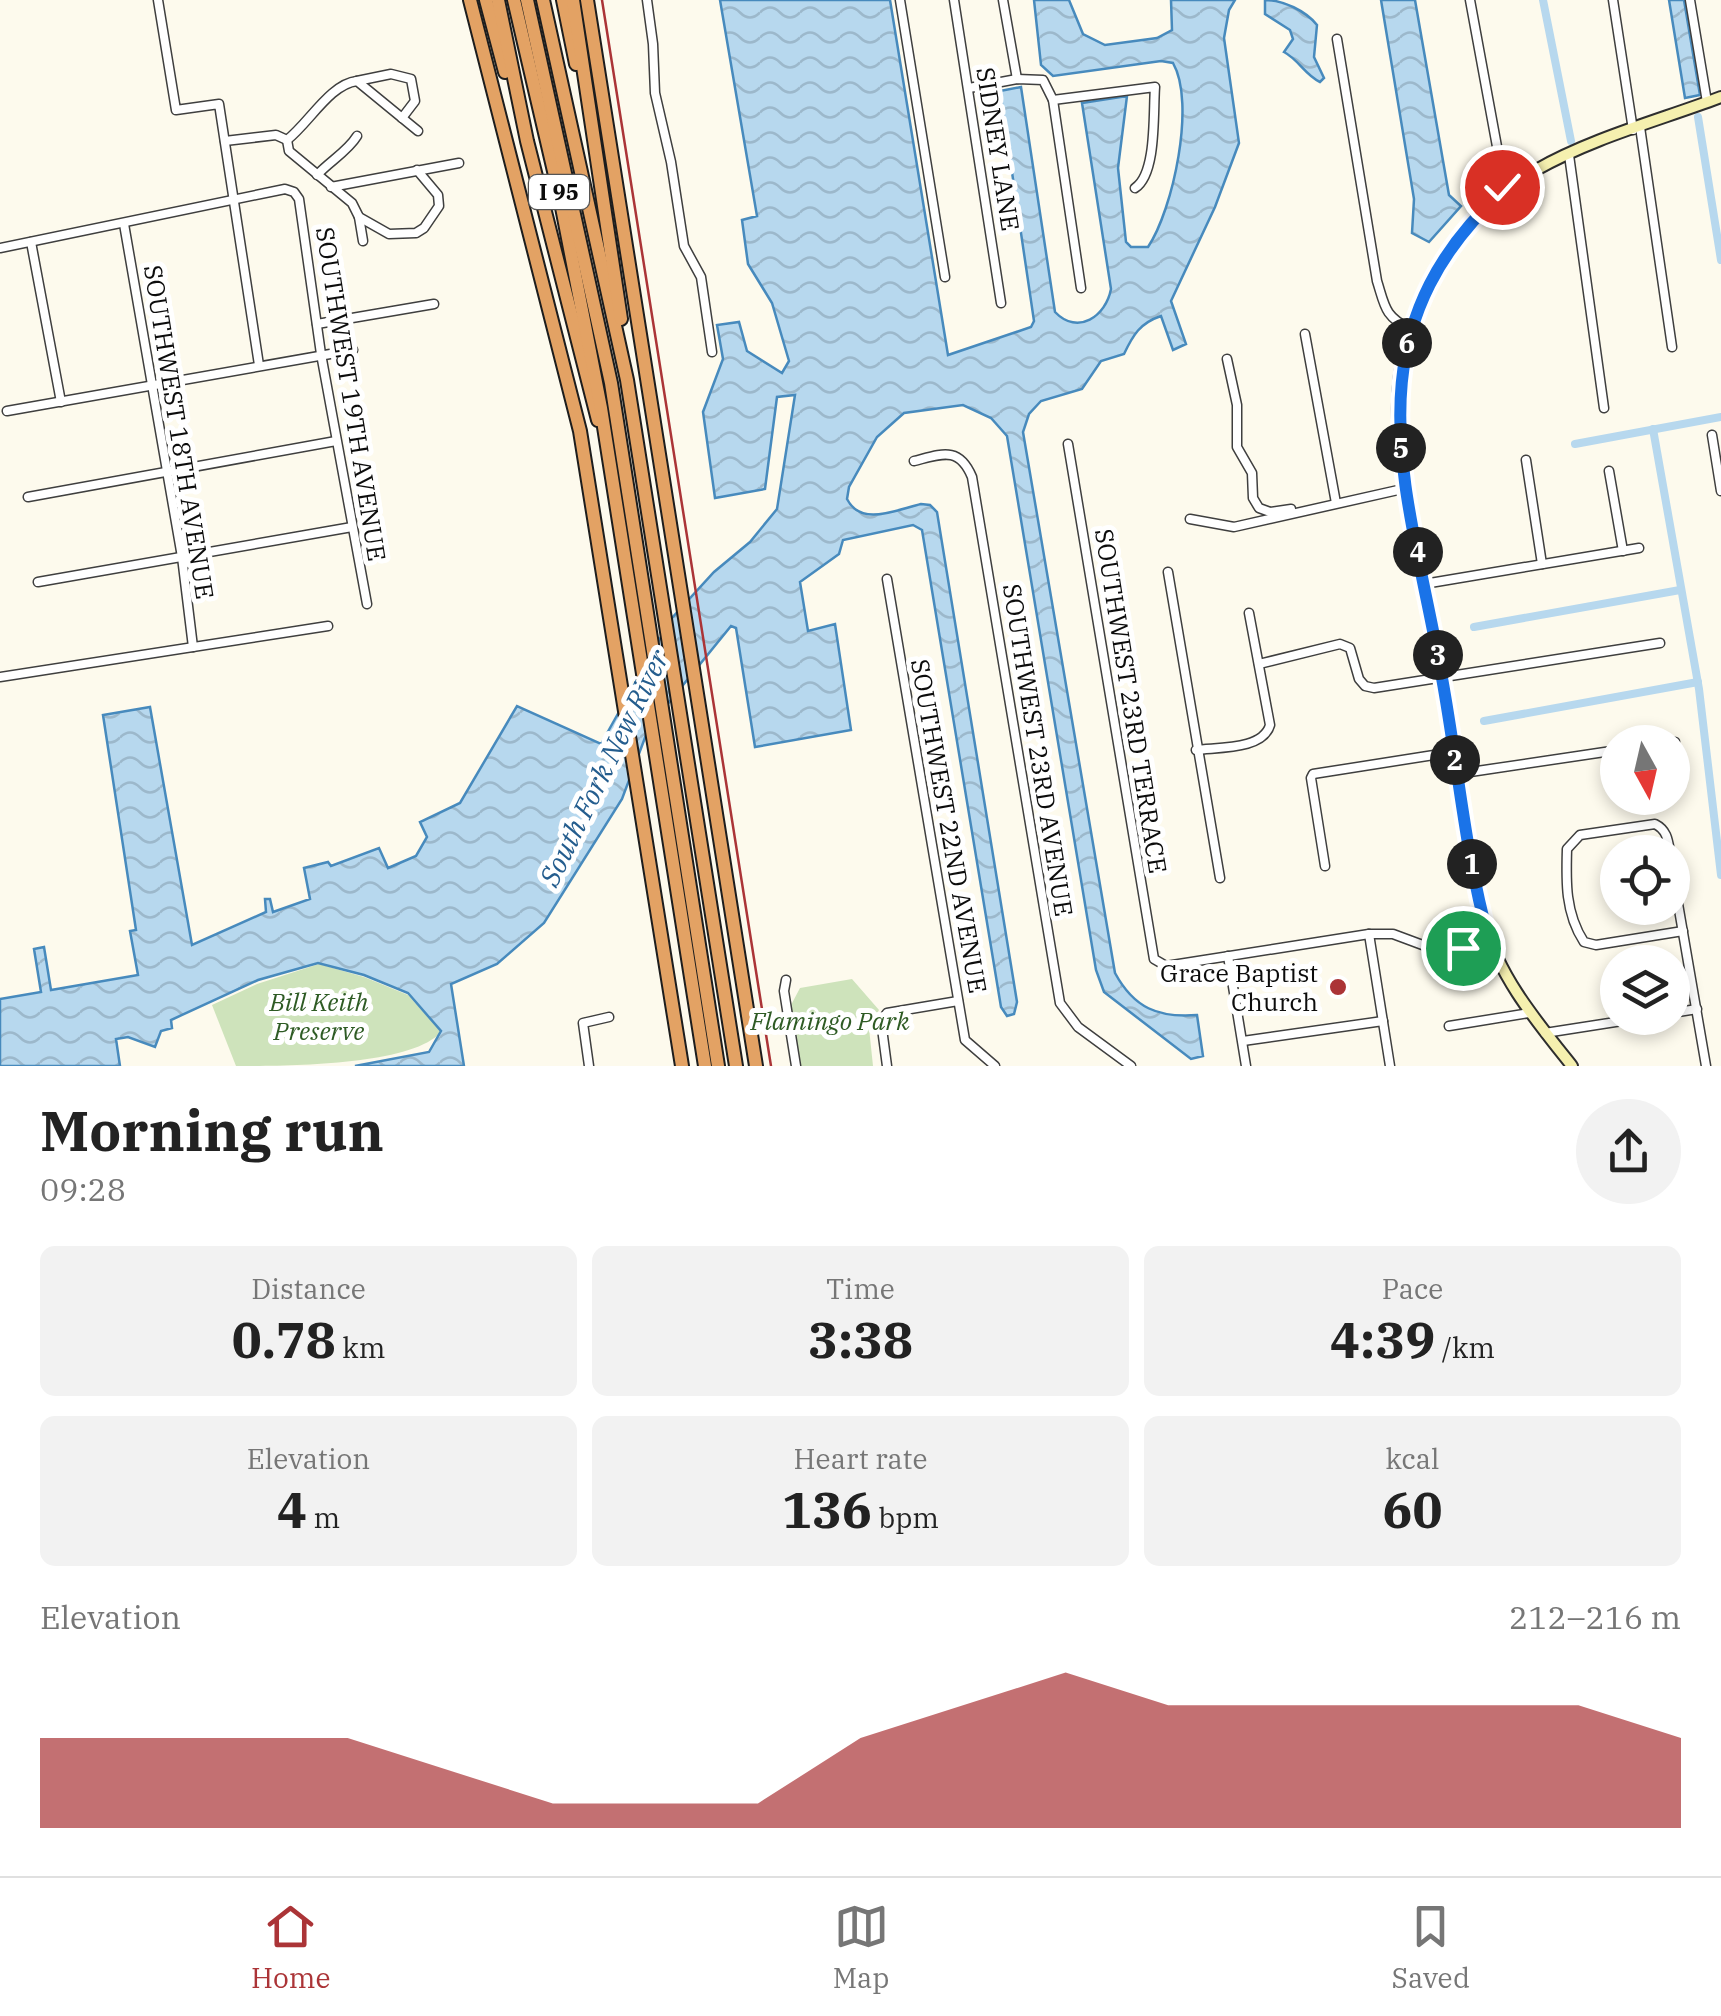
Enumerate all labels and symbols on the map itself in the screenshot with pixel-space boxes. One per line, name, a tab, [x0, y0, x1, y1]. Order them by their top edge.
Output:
street label: SIDNEY LANE	[969, 65, 1028, 233]
pin	[1460, 145, 1545, 230]
road number: I 95	[529, 175, 589, 209]
street label: SOUTHWEST 19TH AVENUE	[309, 225, 394, 563]
street label: SOUTHWEST 18TH AVENUE	[137, 263, 222, 601]
pin: 6	[1382, 318, 1432, 368]
pin: 5	[1376, 423, 1426, 473]
street label: SOUTHWEST 23RD TERRACE	[1088, 526, 1175, 876]
pin: 4	[1393, 527, 1443, 577]
street label: SOUTHWEST 23RD AVENUE	[996, 581, 1081, 919]
pin: 3	[1413, 630, 1463, 680]
water label: South Fork New River	[530, 643, 677, 893]
street label: SOUTHWEST 22ND AVENUE	[904, 656, 995, 996]
north arrow	[1600, 725, 1690, 815]
pin: 2	[1430, 735, 1480, 785]
pin: 1	[1447, 839, 1497, 889]
pin	[1421, 906, 1506, 991]
place label: Grace Baptist Church	[1160, 956, 1318, 1018]
marker: Grace Baptist Church	[1327, 976, 1349, 998]
park label: Bill Keith Preserve	[268, 985, 369, 1047]
park label: Flamingo Park	[750, 1004, 910, 1037]

